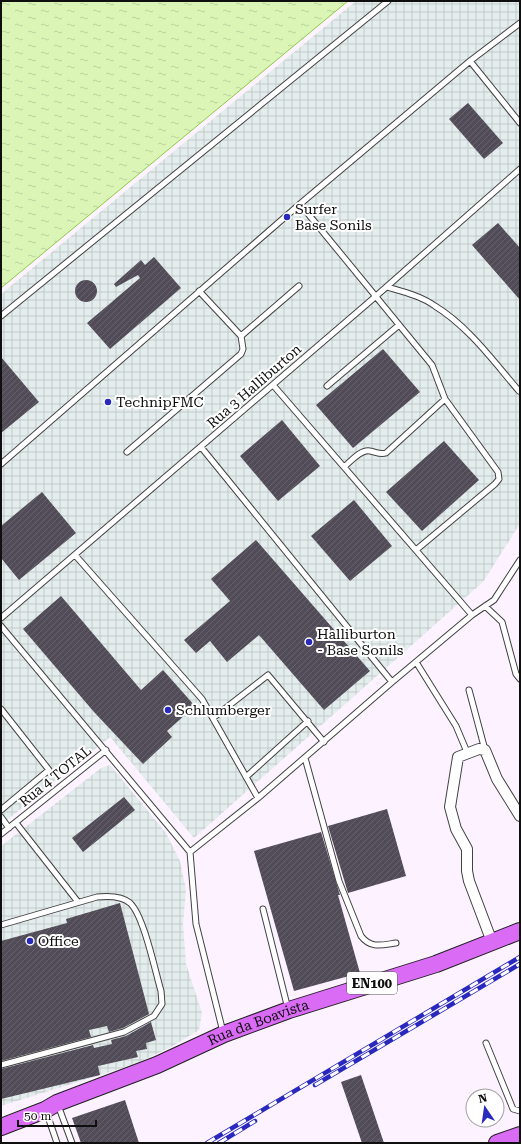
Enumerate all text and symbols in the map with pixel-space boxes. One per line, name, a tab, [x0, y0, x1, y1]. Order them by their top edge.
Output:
place label: Surfer Base Sonils	[295, 201, 372, 233]
marker: Surfer Base Sonils	[282, 212, 292, 222]
street label: Rua 3 Halliburton	[204, 341, 304, 431]
place label: TechnipFMC	[116, 394, 204, 410]
marker: TechnipFMC	[103, 397, 113, 407]
place label: Halliburton - Base Sonils	[317, 626, 404, 658]
marker: Halliburton - Base Sonils	[304, 637, 314, 647]
place label: Schlumberger	[176, 702, 271, 718]
marker: Schlumberger	[163, 705, 173, 715]
street label: Rua 4 TOTAL	[16, 742, 94, 810]
place label: Office	[38, 933, 79, 949]
marker: Office	[25, 936, 35, 946]
road number: EN100	[347, 972, 397, 994]
street label: Rua da Boavista	[205, 996, 311, 1048]
north arrow	[465, 1088, 505, 1128]
text: N	[477, 1091, 489, 1106]
scale bar	[18, 1102, 96, 1128]
text: 50 m	[24, 1109, 51, 1123]

